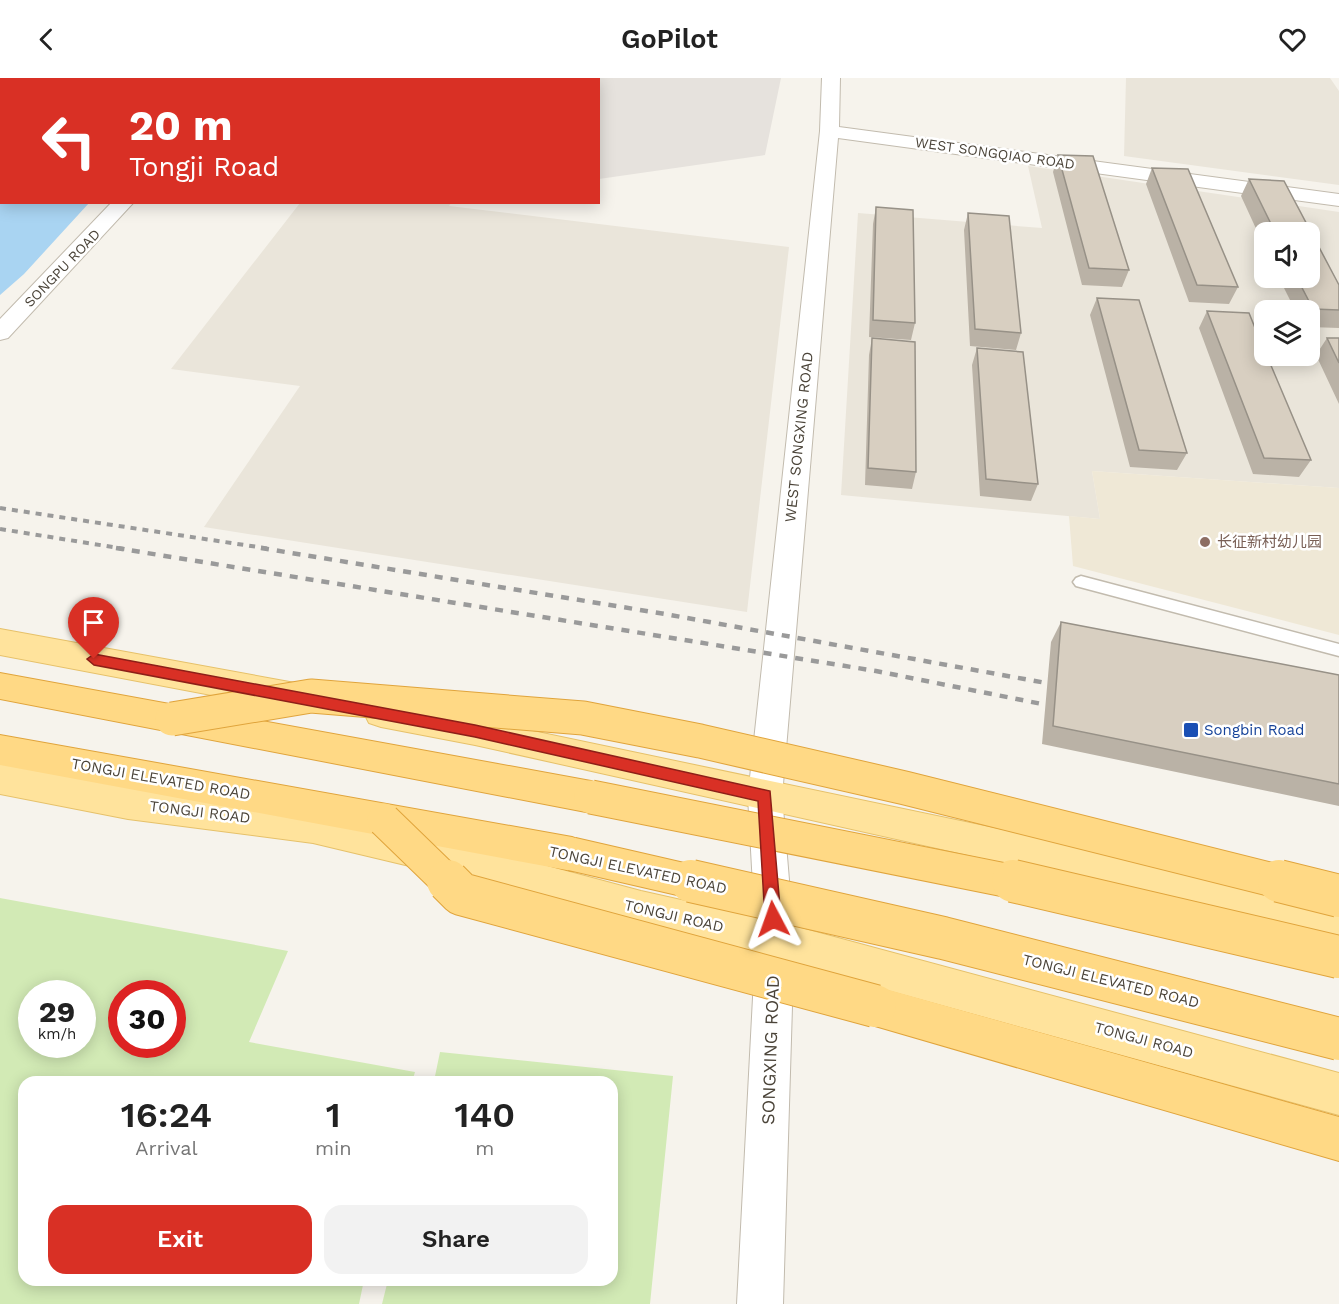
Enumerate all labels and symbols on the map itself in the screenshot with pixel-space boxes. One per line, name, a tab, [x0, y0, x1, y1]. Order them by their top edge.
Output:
street label: WEST SONGQIAO ROAD	[914, 134, 1076, 172]
street label: SONGPU ROAD	[21, 226, 103, 310]
street label: WEST SONGXING ROAD	[781, 351, 817, 523]
place label: 长征新村幼儿园	[1217, 533, 1322, 551]
marker: 长征新村幼儿园	[1198, 535, 1212, 549]
pin	[68, 597, 119, 659]
marker: Songbin Road	[1182, 721, 1200, 739]
place label: Songbin Road	[1204, 721, 1304, 739]
street label: TONGJI ELEVATED ROAD	[70, 754, 252, 804]
street label: TONGJI ROAD	[149, 797, 251, 827]
street label: TONGJI ELEVATED ROAD	[547, 842, 729, 898]
position arrow	[741, 887, 805, 951]
street label: TONGJI ROAD	[623, 896, 725, 936]
street label: TONGJI ELEVATED ROAD	[1021, 950, 1201, 1012]
street label: SONGXING ROAD	[757, 975, 783, 1125]
speed limit sign: 30	[108, 980, 186, 1058]
street label: TONGJI ROAD	[1093, 1018, 1195, 1062]

